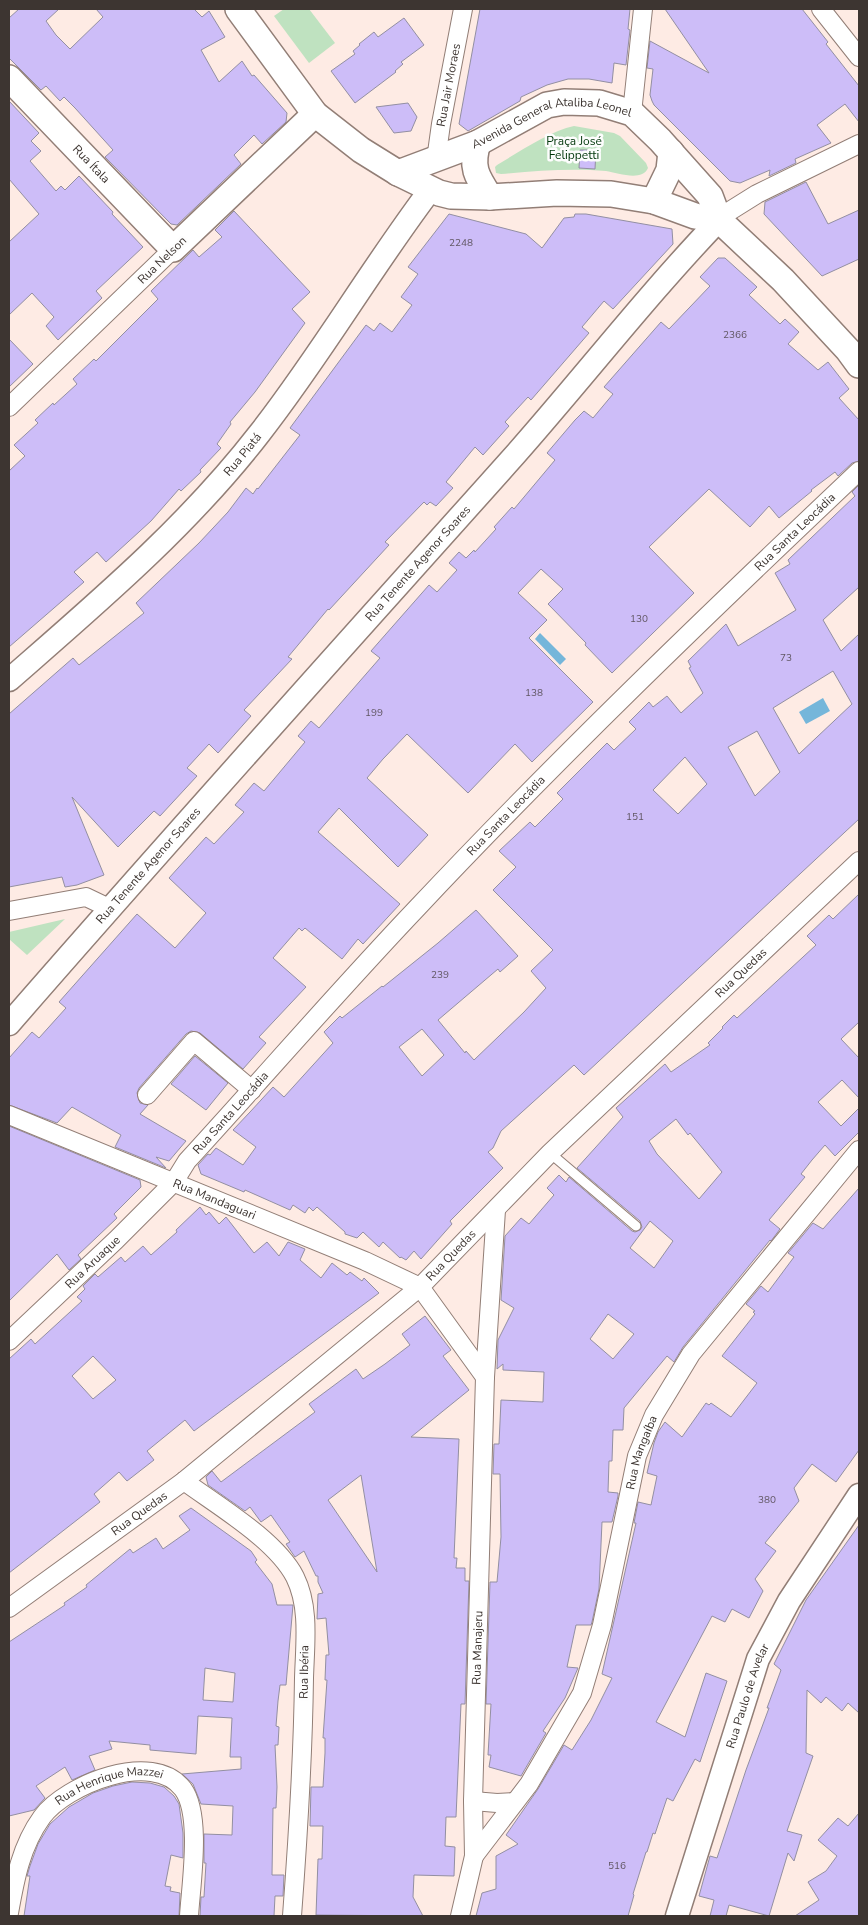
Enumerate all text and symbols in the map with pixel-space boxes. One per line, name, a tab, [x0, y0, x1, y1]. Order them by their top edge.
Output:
street label: Rua Jair Moraes	[433, 42, 464, 128]
street label: Avenida General Ataliba Leonel	[470, 94, 634, 153]
park label: Praça José Felippetti	[546, 133, 602, 163]
street label: Rua Ítala	[69, 141, 114, 187]
street label: Rua Nelson	[134, 233, 190, 287]
house number: 2248	[449, 236, 473, 250]
house number: 2366	[723, 328, 747, 342]
street label: Rua Piatá	[220, 429, 265, 479]
street label: Rua Santa Leocádia	[751, 490, 839, 574]
street label: Rua Tenente Agenor Soares	[362, 502, 474, 625]
house number: 130	[630, 612, 648, 626]
house number: 73	[780, 651, 792, 665]
house number: 138	[525, 686, 543, 700]
house number: 199	[365, 706, 383, 720]
street label: Rua Santa Leocádia	[463, 772, 549, 859]
street label: Rua Tenente Agenor Soares	[92, 804, 204, 927]
house number: 151	[626, 810, 644, 824]
street label: Rua Quedas	[711, 944, 770, 1001]
house number: 239	[431, 968, 449, 982]
street label: Rua Santa Leocádia	[189, 1068, 272, 1158]
street label: Rua Mandaguari	[171, 1175, 258, 1223]
street label: Rua Quedas	[422, 1226, 480, 1284]
street label: Rua Aruaque	[61, 1232, 124, 1292]
street label: Rua Mangaíba	[622, 1413, 661, 1491]
street label: Rua Quedas	[108, 1488, 171, 1539]
house number: 380	[758, 1493, 776, 1507]
street label: Rua Manajeru	[468, 1610, 486, 1685]
street label: Rua Paulo de Avelar	[722, 1640, 773, 1750]
street label: Rua Ibéria	[296, 1645, 312, 1699]
street label: Rua Henrique Mazzei	[52, 1763, 165, 1809]
house number: 516	[608, 1859, 626, 1873]

